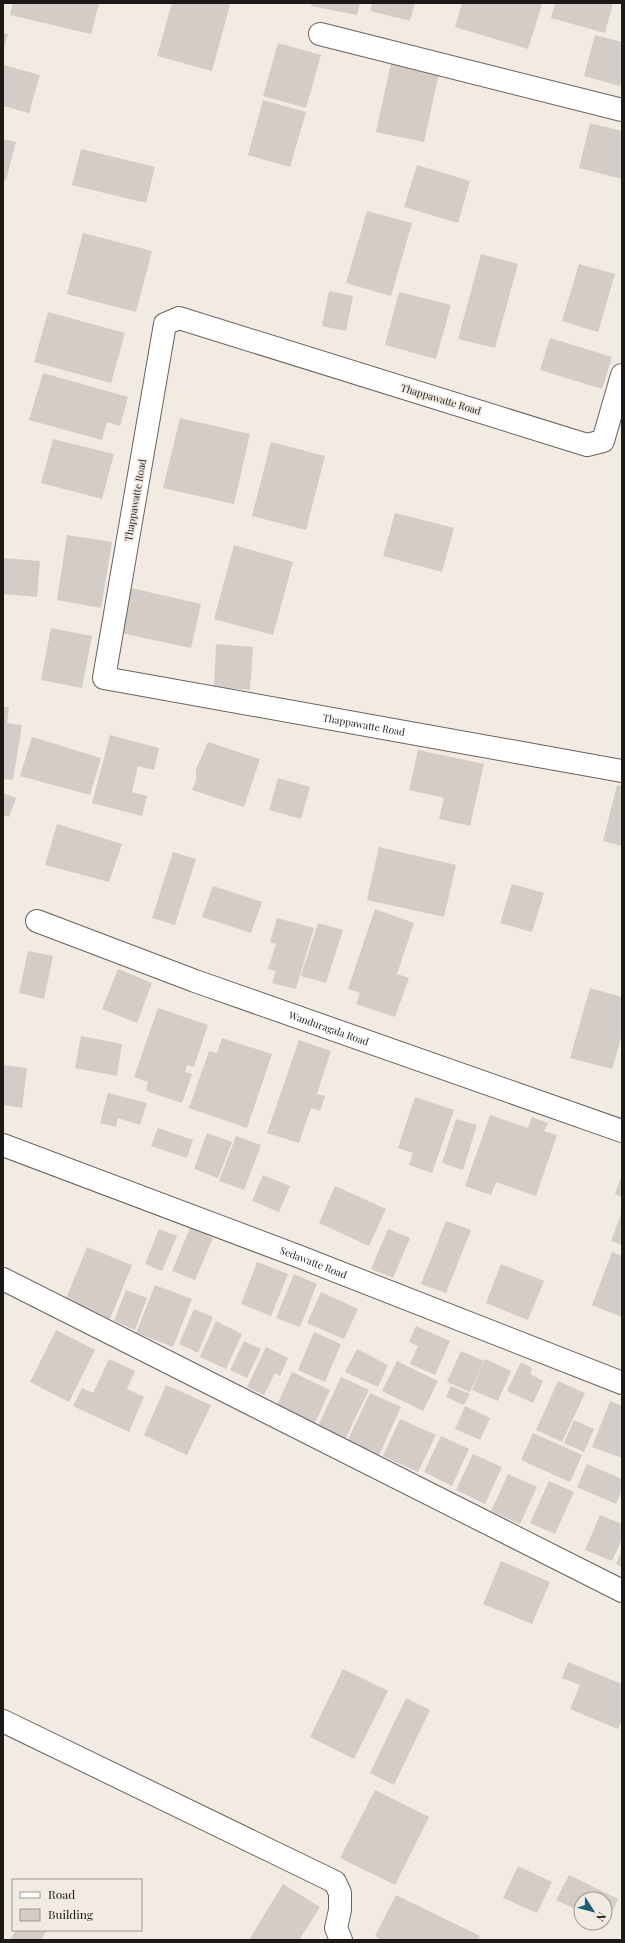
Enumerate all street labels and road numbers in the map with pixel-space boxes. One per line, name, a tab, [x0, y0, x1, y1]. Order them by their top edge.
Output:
street label: Thappawatte Road	[399, 380, 483, 418]
street label: Thappawatte Road	[121, 458, 149, 542]
street label: Thappawatte Road	[322, 710, 406, 739]
street label: Wanduragala Road	[286, 1007, 371, 1049]
street label: Sedawatte Road	[278, 1243, 349, 1282]

